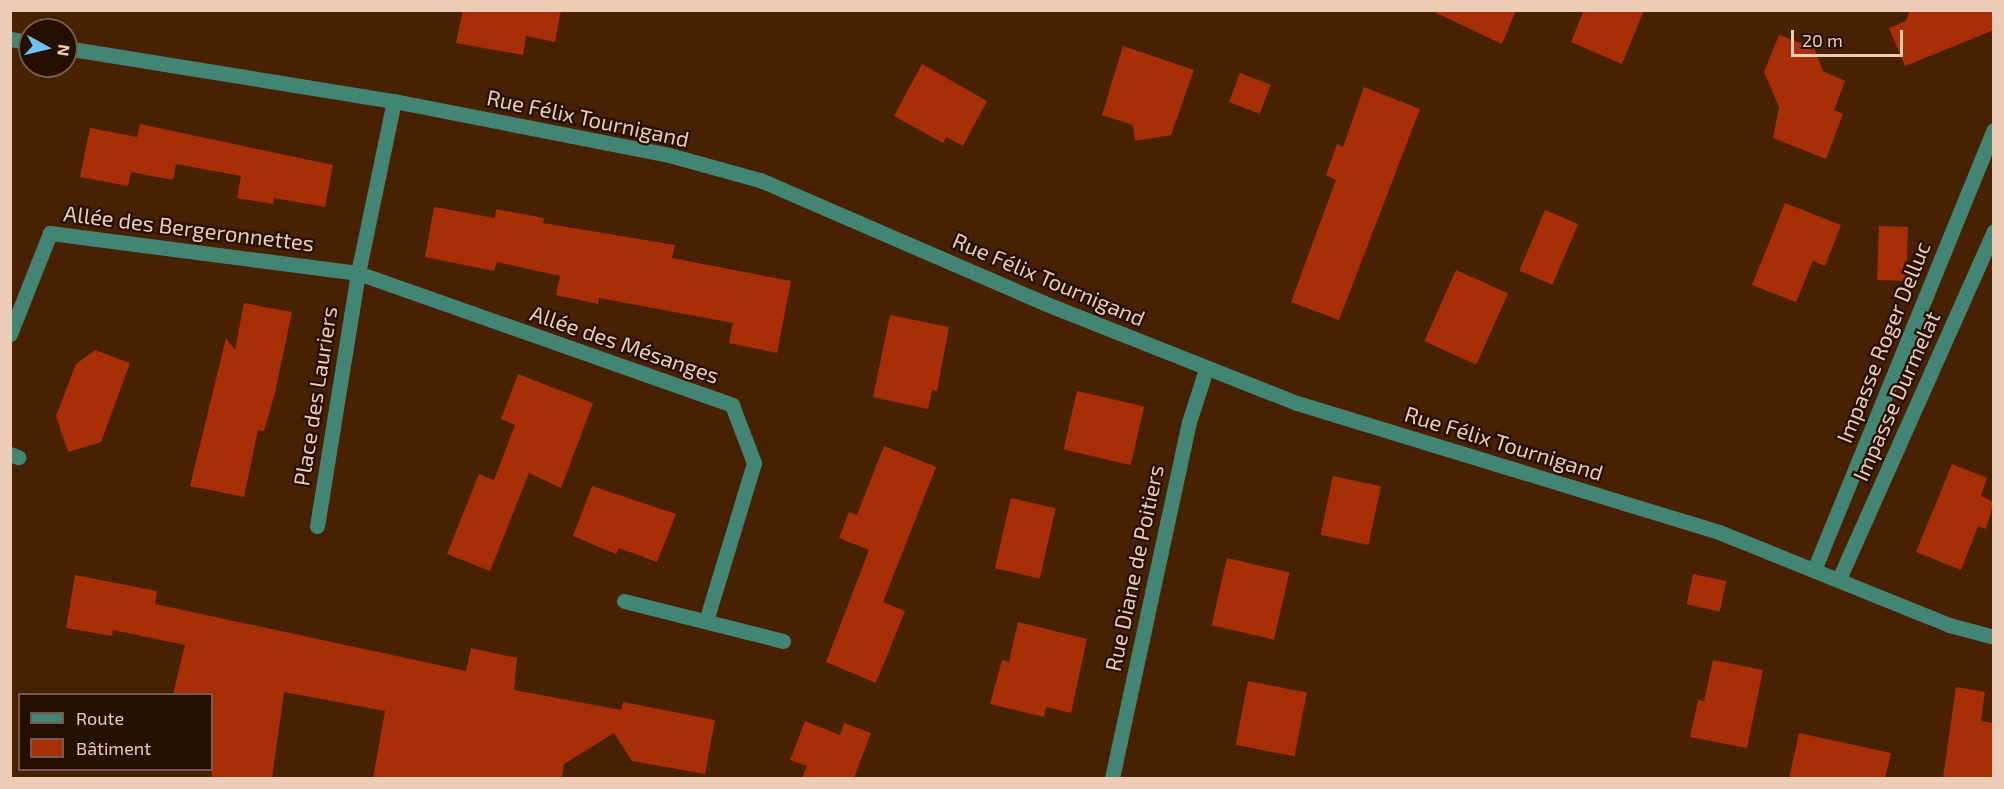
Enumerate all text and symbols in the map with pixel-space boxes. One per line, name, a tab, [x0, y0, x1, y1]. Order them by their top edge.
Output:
north arrow	[18, 18, 78, 78]
scale bar	[1794, 18, 1906, 56]
text: 20 m	[1802, 29, 1843, 51]
text: N	[54, 43, 75, 57]
street label: Rue Félix Tournigand	[484, 84, 692, 152]
street label: Allée des Bergeronnettes	[62, 200, 316, 256]
street label: Rue Félix Tournigand	[949, 226, 1149, 332]
street label: Impasse Roger Delluc	[1830, 237, 1936, 447]
street label: Allée des Mésanges	[527, 299, 723, 389]
street label: Place des Lauriers	[288, 304, 342, 488]
street label: Impasse Durmelat	[1847, 307, 1945, 485]
street label: Rue Félix Tournigand	[1401, 400, 1607, 486]
street label: Rue Diane de Poitiers	[1099, 462, 1169, 674]
legend	[18, 693, 213, 771]
text: Route	[76, 707, 124, 729]
text: Bâtiment	[76, 737, 151, 759]

